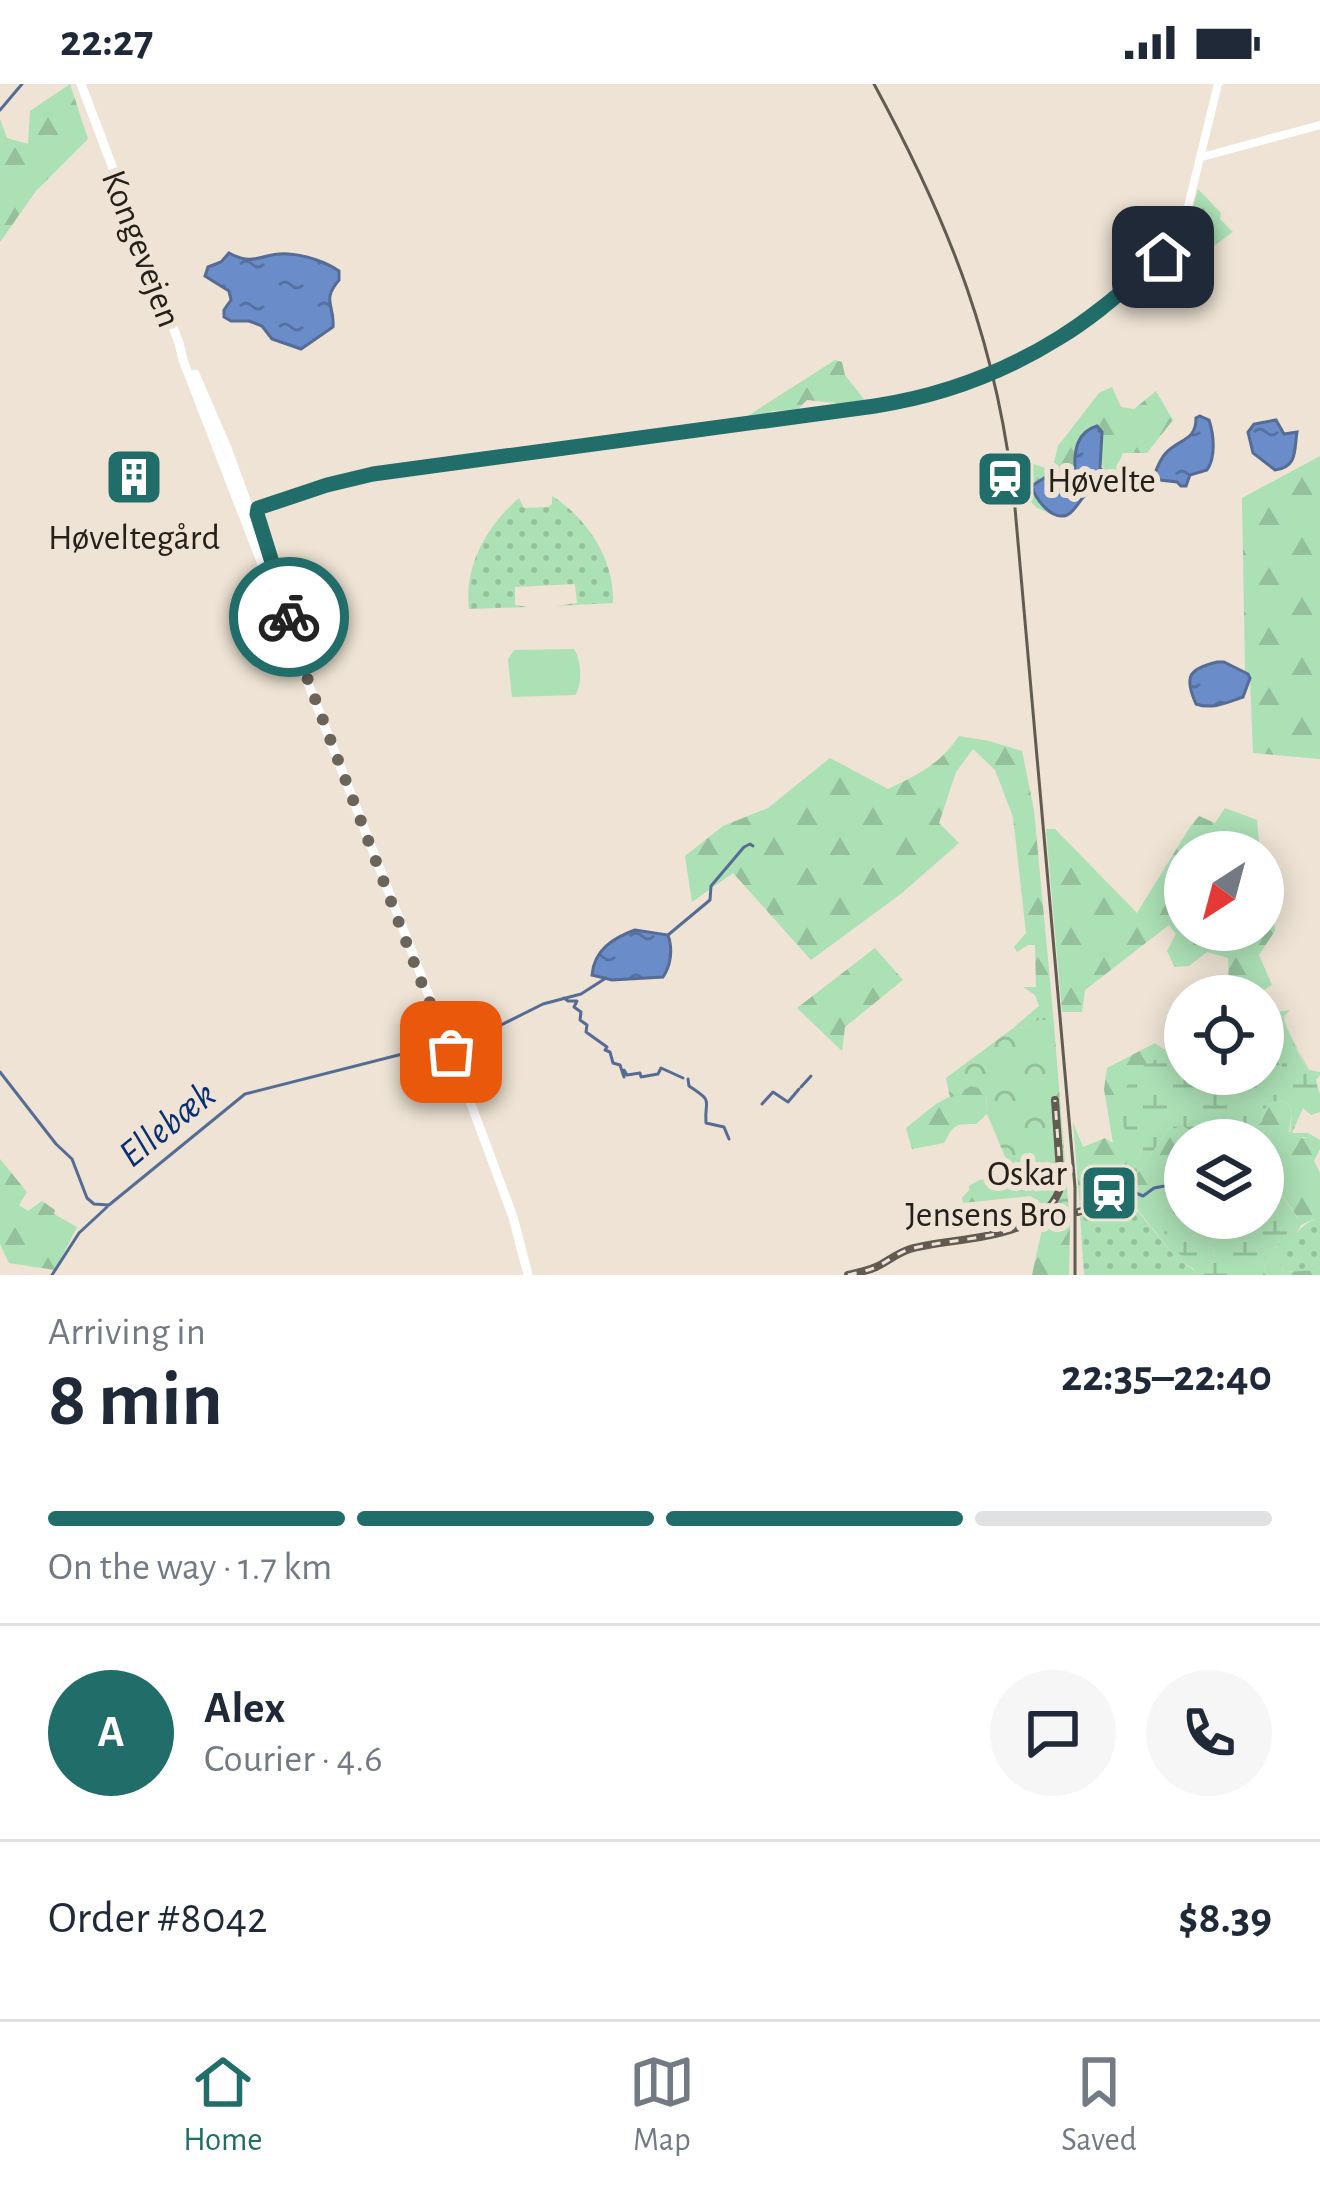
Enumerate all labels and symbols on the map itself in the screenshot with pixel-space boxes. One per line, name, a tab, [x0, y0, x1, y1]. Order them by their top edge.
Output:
street label: Kongevejen	[95, 165, 187, 332]
pin	[1112, 206, 1214, 308]
building icon: Høveltegård	[103, 446, 165, 508]
station icon: Høvelte	[974, 448, 1036, 510]
place label: Høvelte	[1047, 463, 1156, 499]
place label: Høveltegård	[48, 520, 220, 556]
courier	[229, 557, 349, 677]
north arrow	[1164, 831, 1284, 951]
pin	[400, 1001, 502, 1103]
water label: Ellebæk	[112, 1075, 223, 1175]
place label: Oskar Jensens Bro	[905, 1156, 1067, 1233]
station icon: Oskar Jensens Bro	[1078, 1162, 1140, 1224]

